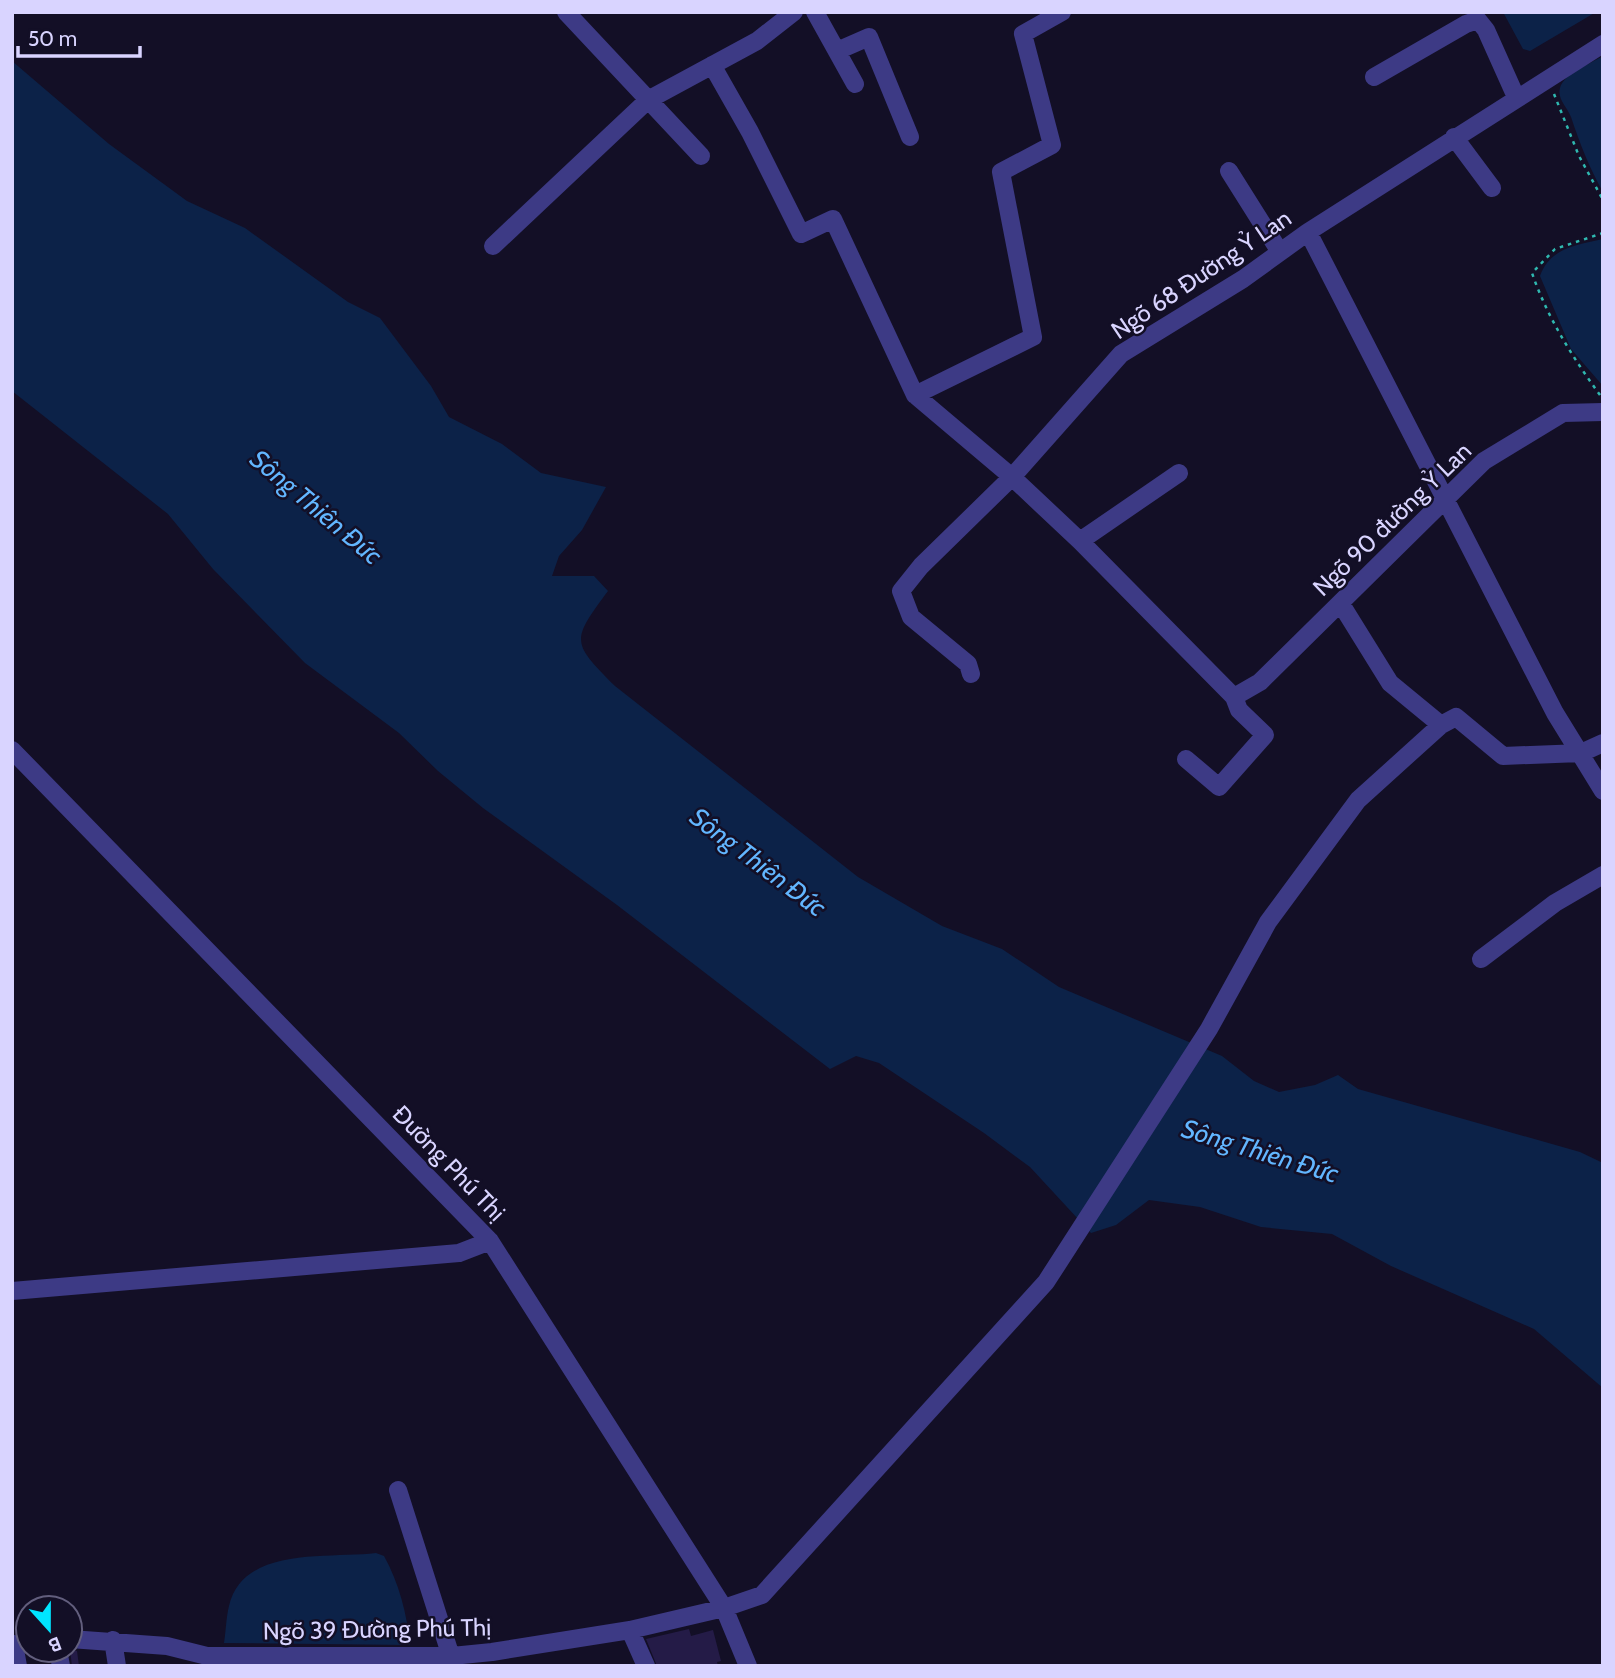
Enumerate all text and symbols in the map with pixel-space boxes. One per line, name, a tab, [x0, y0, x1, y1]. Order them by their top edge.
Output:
scale bar	[18, 14, 140, 58]
text: 50 m	[28, 26, 77, 51]
street label: Ngõ 68 Đường Ỷ Lan	[1106, 203, 1296, 345]
street label: Ngõ 90 đường Ỷ Lan	[1307, 436, 1477, 602]
water label: Sông Thiên Đức	[244, 443, 388, 571]
water label: Sông Thiên Đức	[684, 801, 832, 924]
street label: Đường Phú Thị	[387, 1099, 511, 1227]
water label: Sông Thiên Đức	[1178, 1112, 1342, 1190]
north arrow	[14, 1594, 84, 1664]
street label: Ngõ 39 Đường Phú Thị	[263, 1613, 491, 1645]
text: B	[45, 1632, 65, 1657]

